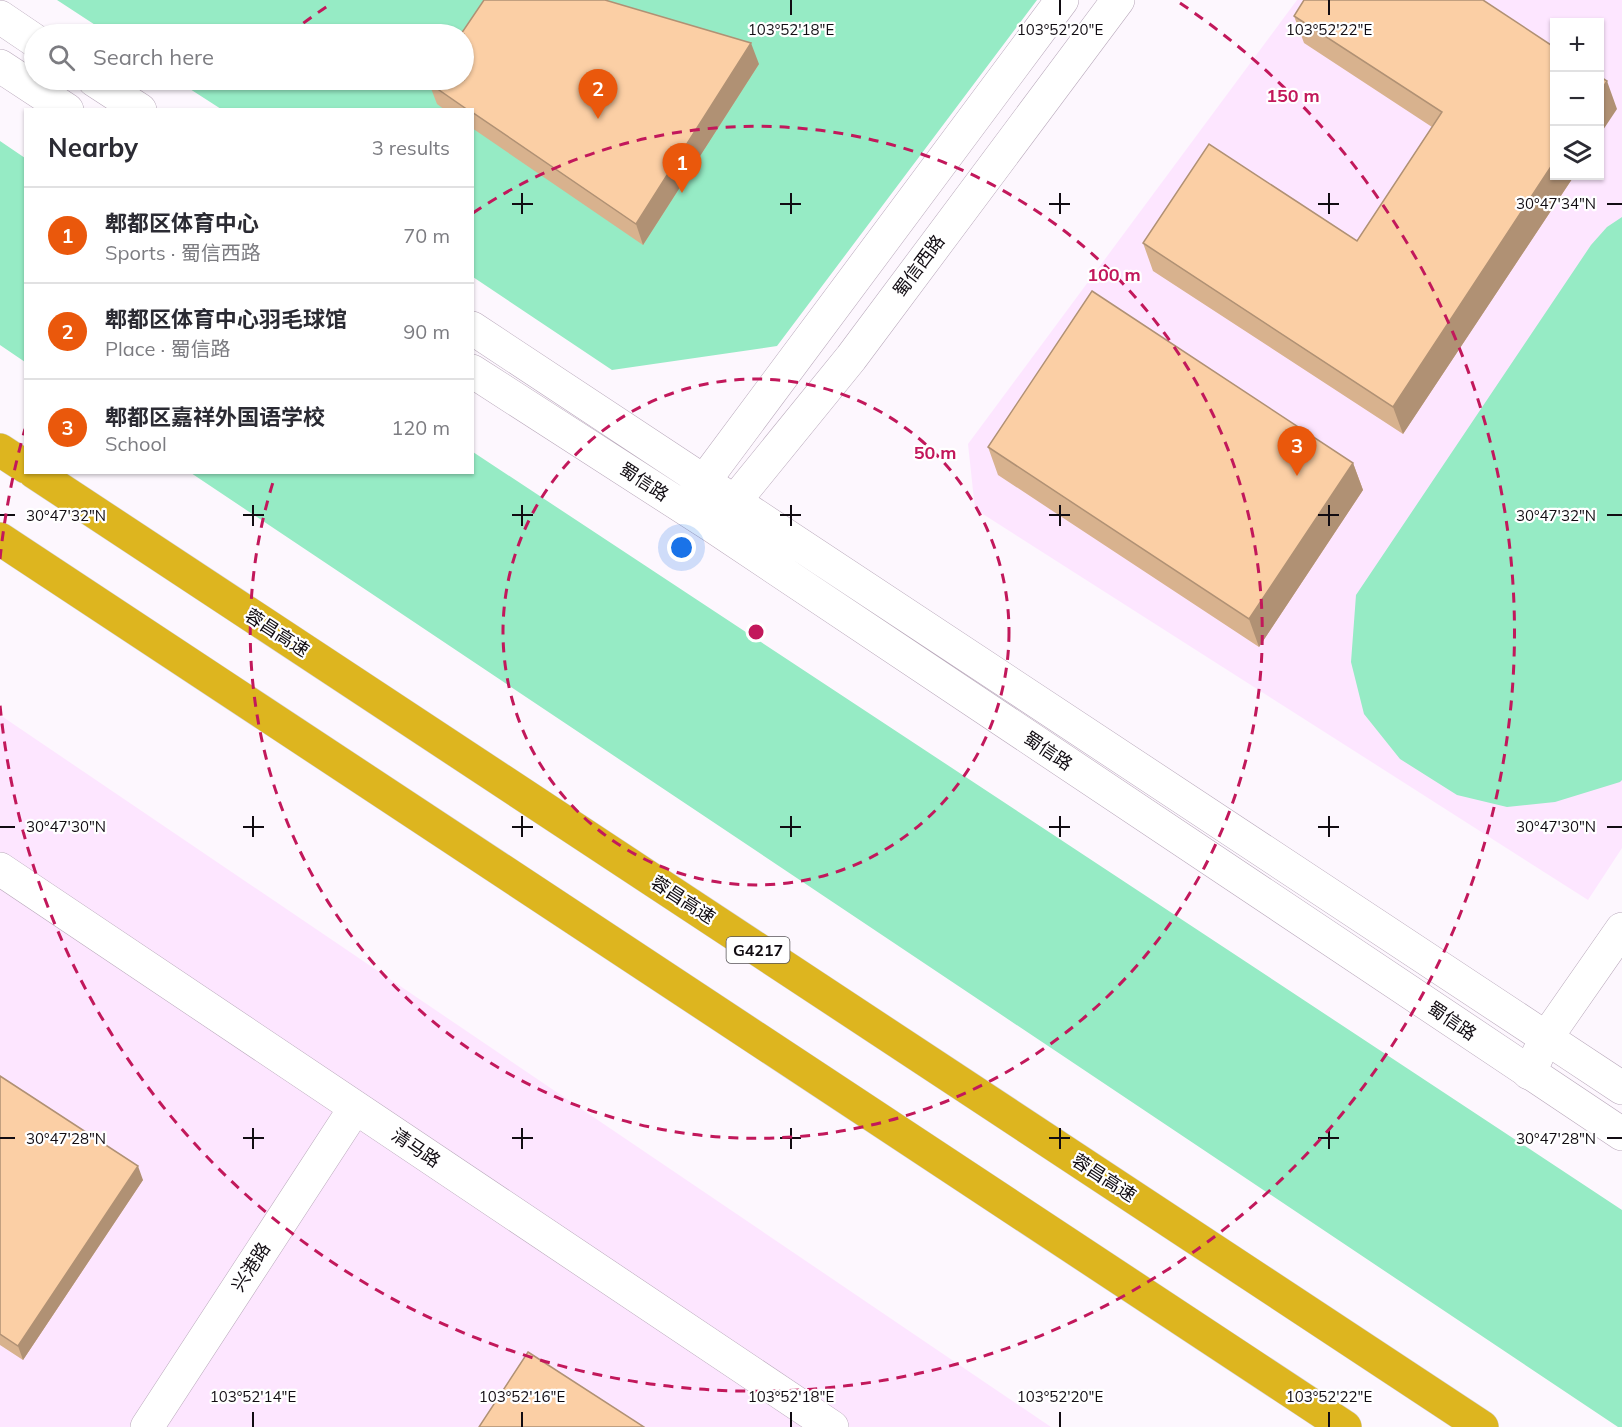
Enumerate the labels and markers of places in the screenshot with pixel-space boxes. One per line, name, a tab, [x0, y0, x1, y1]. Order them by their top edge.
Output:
pin: 2	[578, 70, 618, 119]
pin: 1	[662, 144, 702, 193]
pin: 3	[1278, 426, 1316, 476]
centre of rings	[746, 622, 766, 642]

